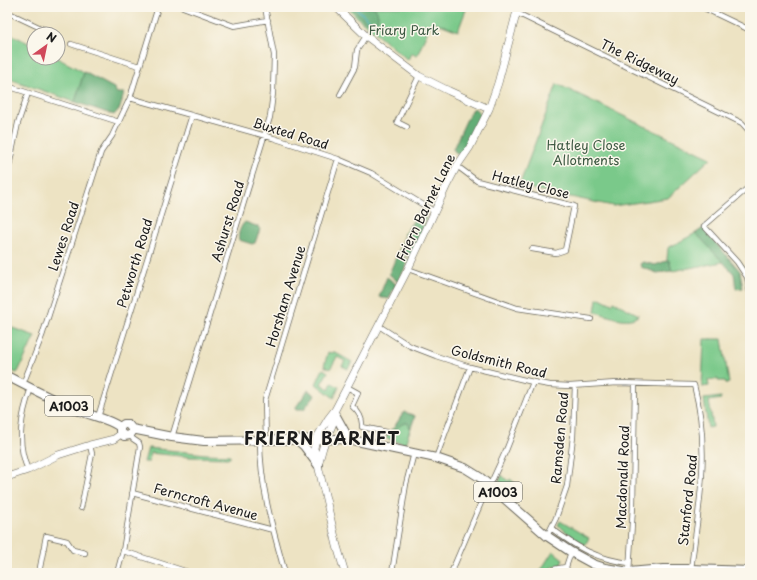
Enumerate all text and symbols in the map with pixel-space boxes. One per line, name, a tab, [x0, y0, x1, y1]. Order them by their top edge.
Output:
park label: Friary Park	[369, 20, 440, 39]
north arrow	[26, 26, 66, 66]
text: N	[43, 28, 60, 47]
street label: The Ridgeway	[597, 34, 683, 88]
street label: Buxted Road	[251, 112, 331, 154]
park label: Hatley Close Allotments	[546, 135, 626, 169]
street label: Friern Barnet Lane	[391, 150, 459, 264]
street label: Hatley Close	[490, 165, 572, 203]
street label: Ashurst Road	[206, 178, 248, 264]
street label: Lewes Road	[43, 199, 83, 273]
street label: Petworth Road	[111, 216, 157, 310]
street label: Horsham Avenue	[260, 243, 310, 349]
street label: Goldsmith Road	[449, 340, 549, 382]
street label: Ramsden Road	[546, 391, 572, 485]
road number: A1003	[45, 396, 93, 416]
district label: FRIERN BARNET	[244, 425, 400, 451]
street label: Macdonald Road	[611, 425, 633, 529]
street label: Stanford Road	[673, 453, 701, 547]
street label: Ferncroft Avenue	[152, 478, 260, 524]
road number: A1003	[474, 482, 522, 502]

